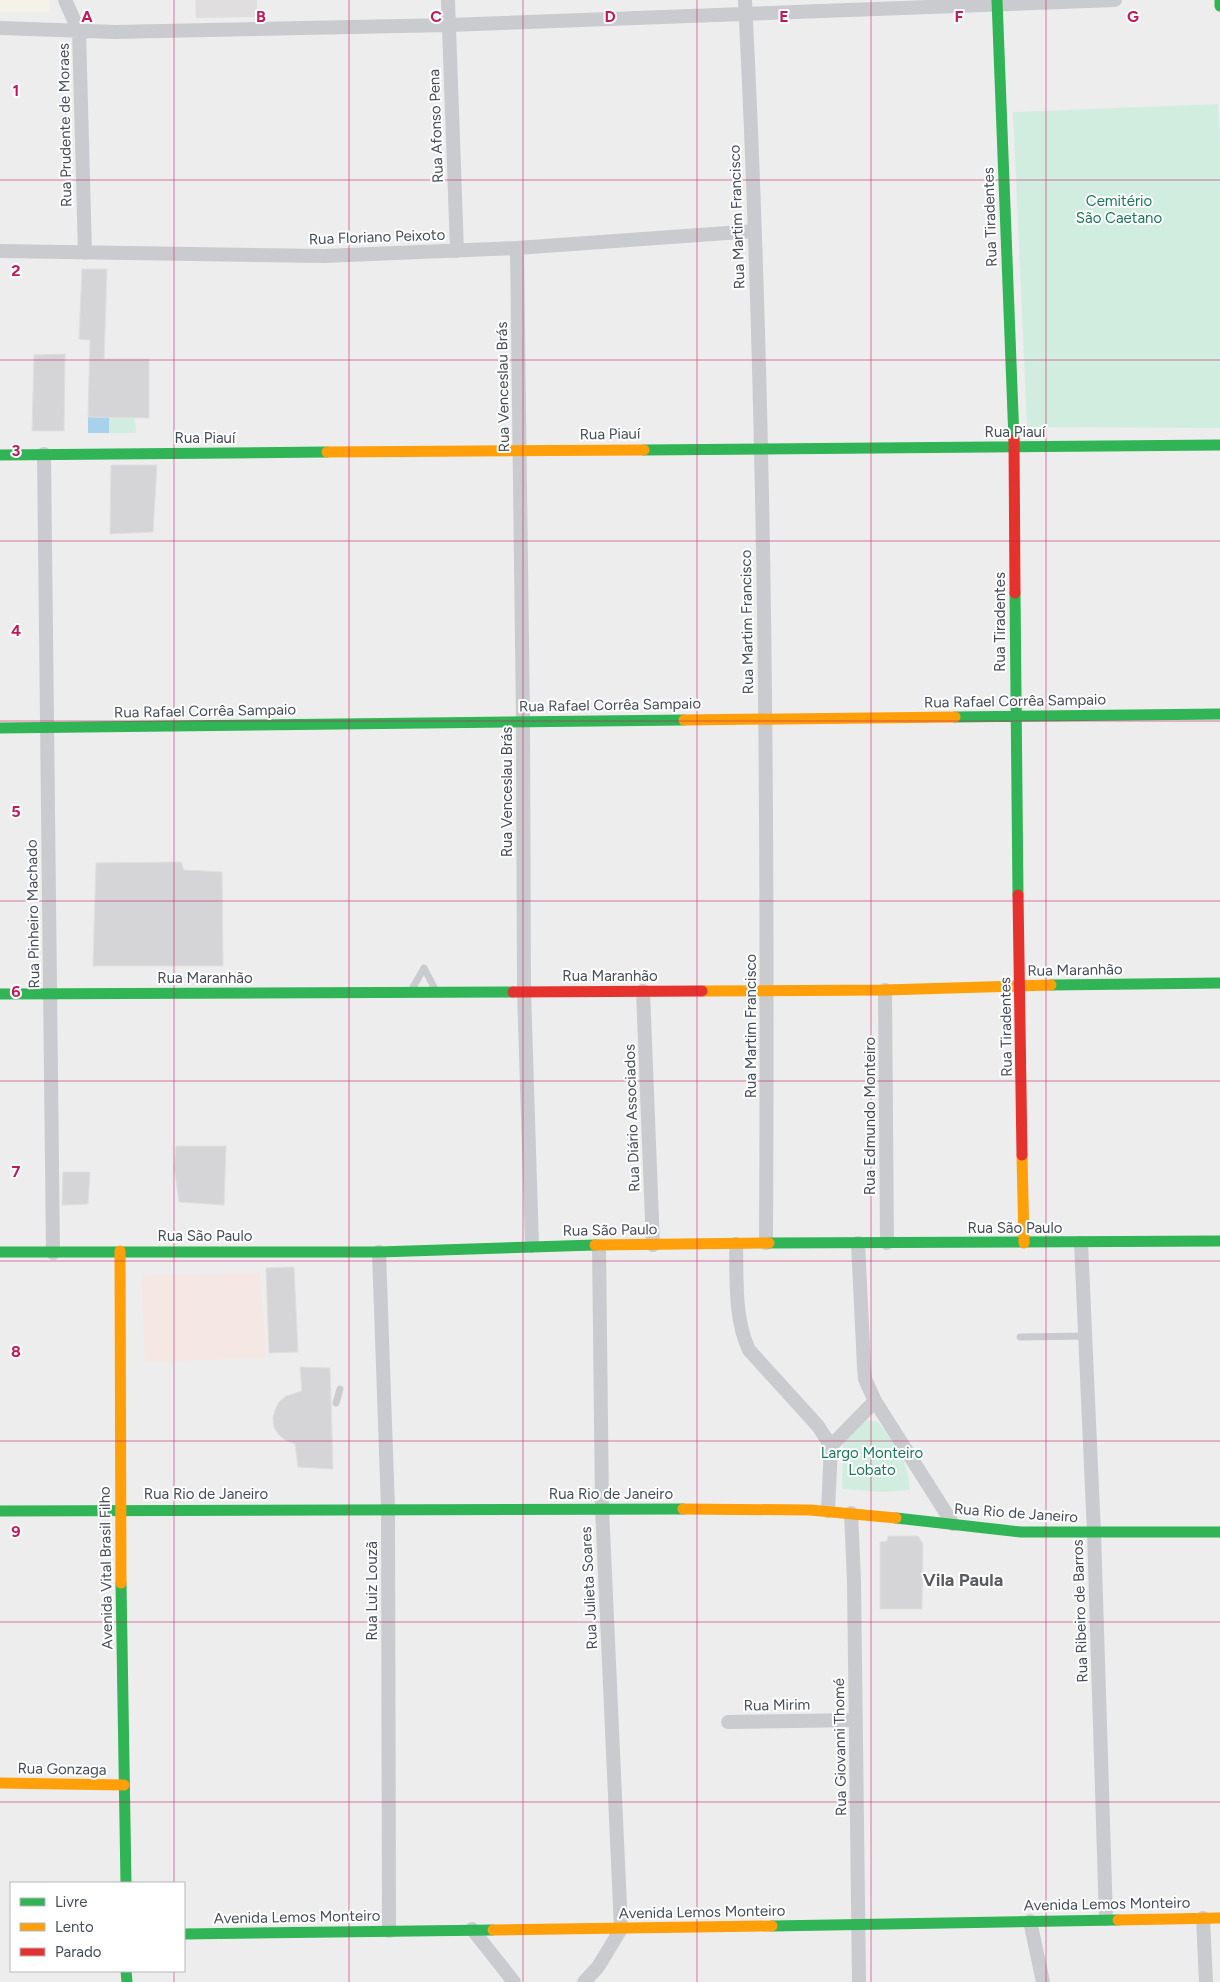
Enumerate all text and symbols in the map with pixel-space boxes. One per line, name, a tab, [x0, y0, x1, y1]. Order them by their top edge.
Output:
text: A	[81, 7, 93, 26]
text: B	[256, 7, 266, 26]
text: C	[430, 7, 442, 26]
text: D	[604, 7, 616, 26]
text: E	[779, 7, 789, 26]
text: F	[955, 7, 964, 26]
text: G	[1127, 7, 1139, 26]
street label: Rua Prudente de Moraes	[55, 43, 75, 207]
street label: Rua Afonso Pena	[425, 69, 447, 183]
text: 1	[13, 81, 19, 100]
street label: Rua Martim Francisco	[725, 144, 749, 290]
street label: Rua Tiradentes	[979, 167, 1001, 267]
park label: Cemitério São Caetano	[1076, 192, 1162, 227]
street label: Rua Floriano Peixoto	[308, 226, 446, 248]
text: 2	[11, 261, 21, 280]
street label: Rua Venceslau Brás	[493, 322, 513, 452]
street label: Rua Piauí	[985, 423, 1047, 441]
street label: Rua Piauí	[579, 424, 642, 444]
street label: Rua Piauí	[175, 429, 237, 447]
text: 3	[12, 441, 21, 460]
street label: Rua Martim Francisco	[737, 549, 757, 694]
street label: Rua Tiradentes	[991, 572, 1009, 672]
text: 4	[11, 621, 21, 640]
street label: Rua Rafael Corrêa Sampaio	[924, 690, 1106, 712]
street label: Rua Rafael Corrêa Sampaio	[519, 694, 701, 716]
street label: Rua Rafael Corrêa Sampaio	[114, 700, 296, 722]
street label: Rua Venceslau Brás	[498, 727, 516, 857]
text: 5	[11, 802, 21, 821]
street label: Rua Pinheiro Machado	[23, 839, 43, 989]
street label: Rua Martim Francisco	[742, 953, 760, 1098]
street label: Rua Maranhão	[1027, 960, 1123, 980]
street label: Rua Maranhão	[562, 967, 658, 985]
street label: Rua Maranhão	[157, 969, 253, 987]
street label: Rua Tiradentes	[996, 977, 1016, 1077]
text: 6	[11, 982, 21, 1001]
street label: Rua Edmundo Monteiro	[861, 1037, 879, 1195]
street label: Rua Diário Associados	[620, 1044, 644, 1192]
text: 7	[12, 1162, 21, 1181]
street label: Rua São Paulo	[968, 1219, 1063, 1237]
street label: Rua São Paulo	[562, 1220, 658, 1240]
street label: Rua São Paulo	[158, 1227, 253, 1245]
text: 8	[11, 1342, 21, 1361]
park label: Largo Monteiro Lobato	[821, 1444, 924, 1479]
street label: Rua Rio de Janeiro	[144, 1485, 268, 1503]
street label: Rua Rio de Janeiro	[549, 1485, 673, 1503]
street label: Avenida Vital Brasil Filho	[96, 1486, 116, 1650]
street label: Rua Rio de Janeiro	[953, 1500, 1079, 1526]
text: 9	[11, 1522, 21, 1541]
street label: Rua Julieta Soares	[577, 1526, 601, 1650]
street label: Rua Ribeiro de Barros	[1069, 1539, 1091, 1683]
street label: Rua Luiz Louzã	[363, 1541, 381, 1641]
district label: Vila Paula	[923, 1569, 1003, 1591]
street label: Rua Giovanni Thomé	[830, 1678, 850, 1816]
street label: Rua Mirim	[744, 1695, 810, 1715]
street label: Rua Gonzaga	[17, 1759, 107, 1779]
legend	[10, 1882, 185, 1972]
text: Livre	[55, 1893, 87, 1911]
street label: Avenida Lemos Monteiro	[1023, 1894, 1191, 1914]
street label: Avenida Lemos Monteiro	[618, 1902, 786, 1922]
street label: Avenida Lemos Monteiro	[213, 1907, 381, 1927]
text: Lento	[55, 1918, 94, 1936]
text: Parado	[55, 1943, 102, 1961]

